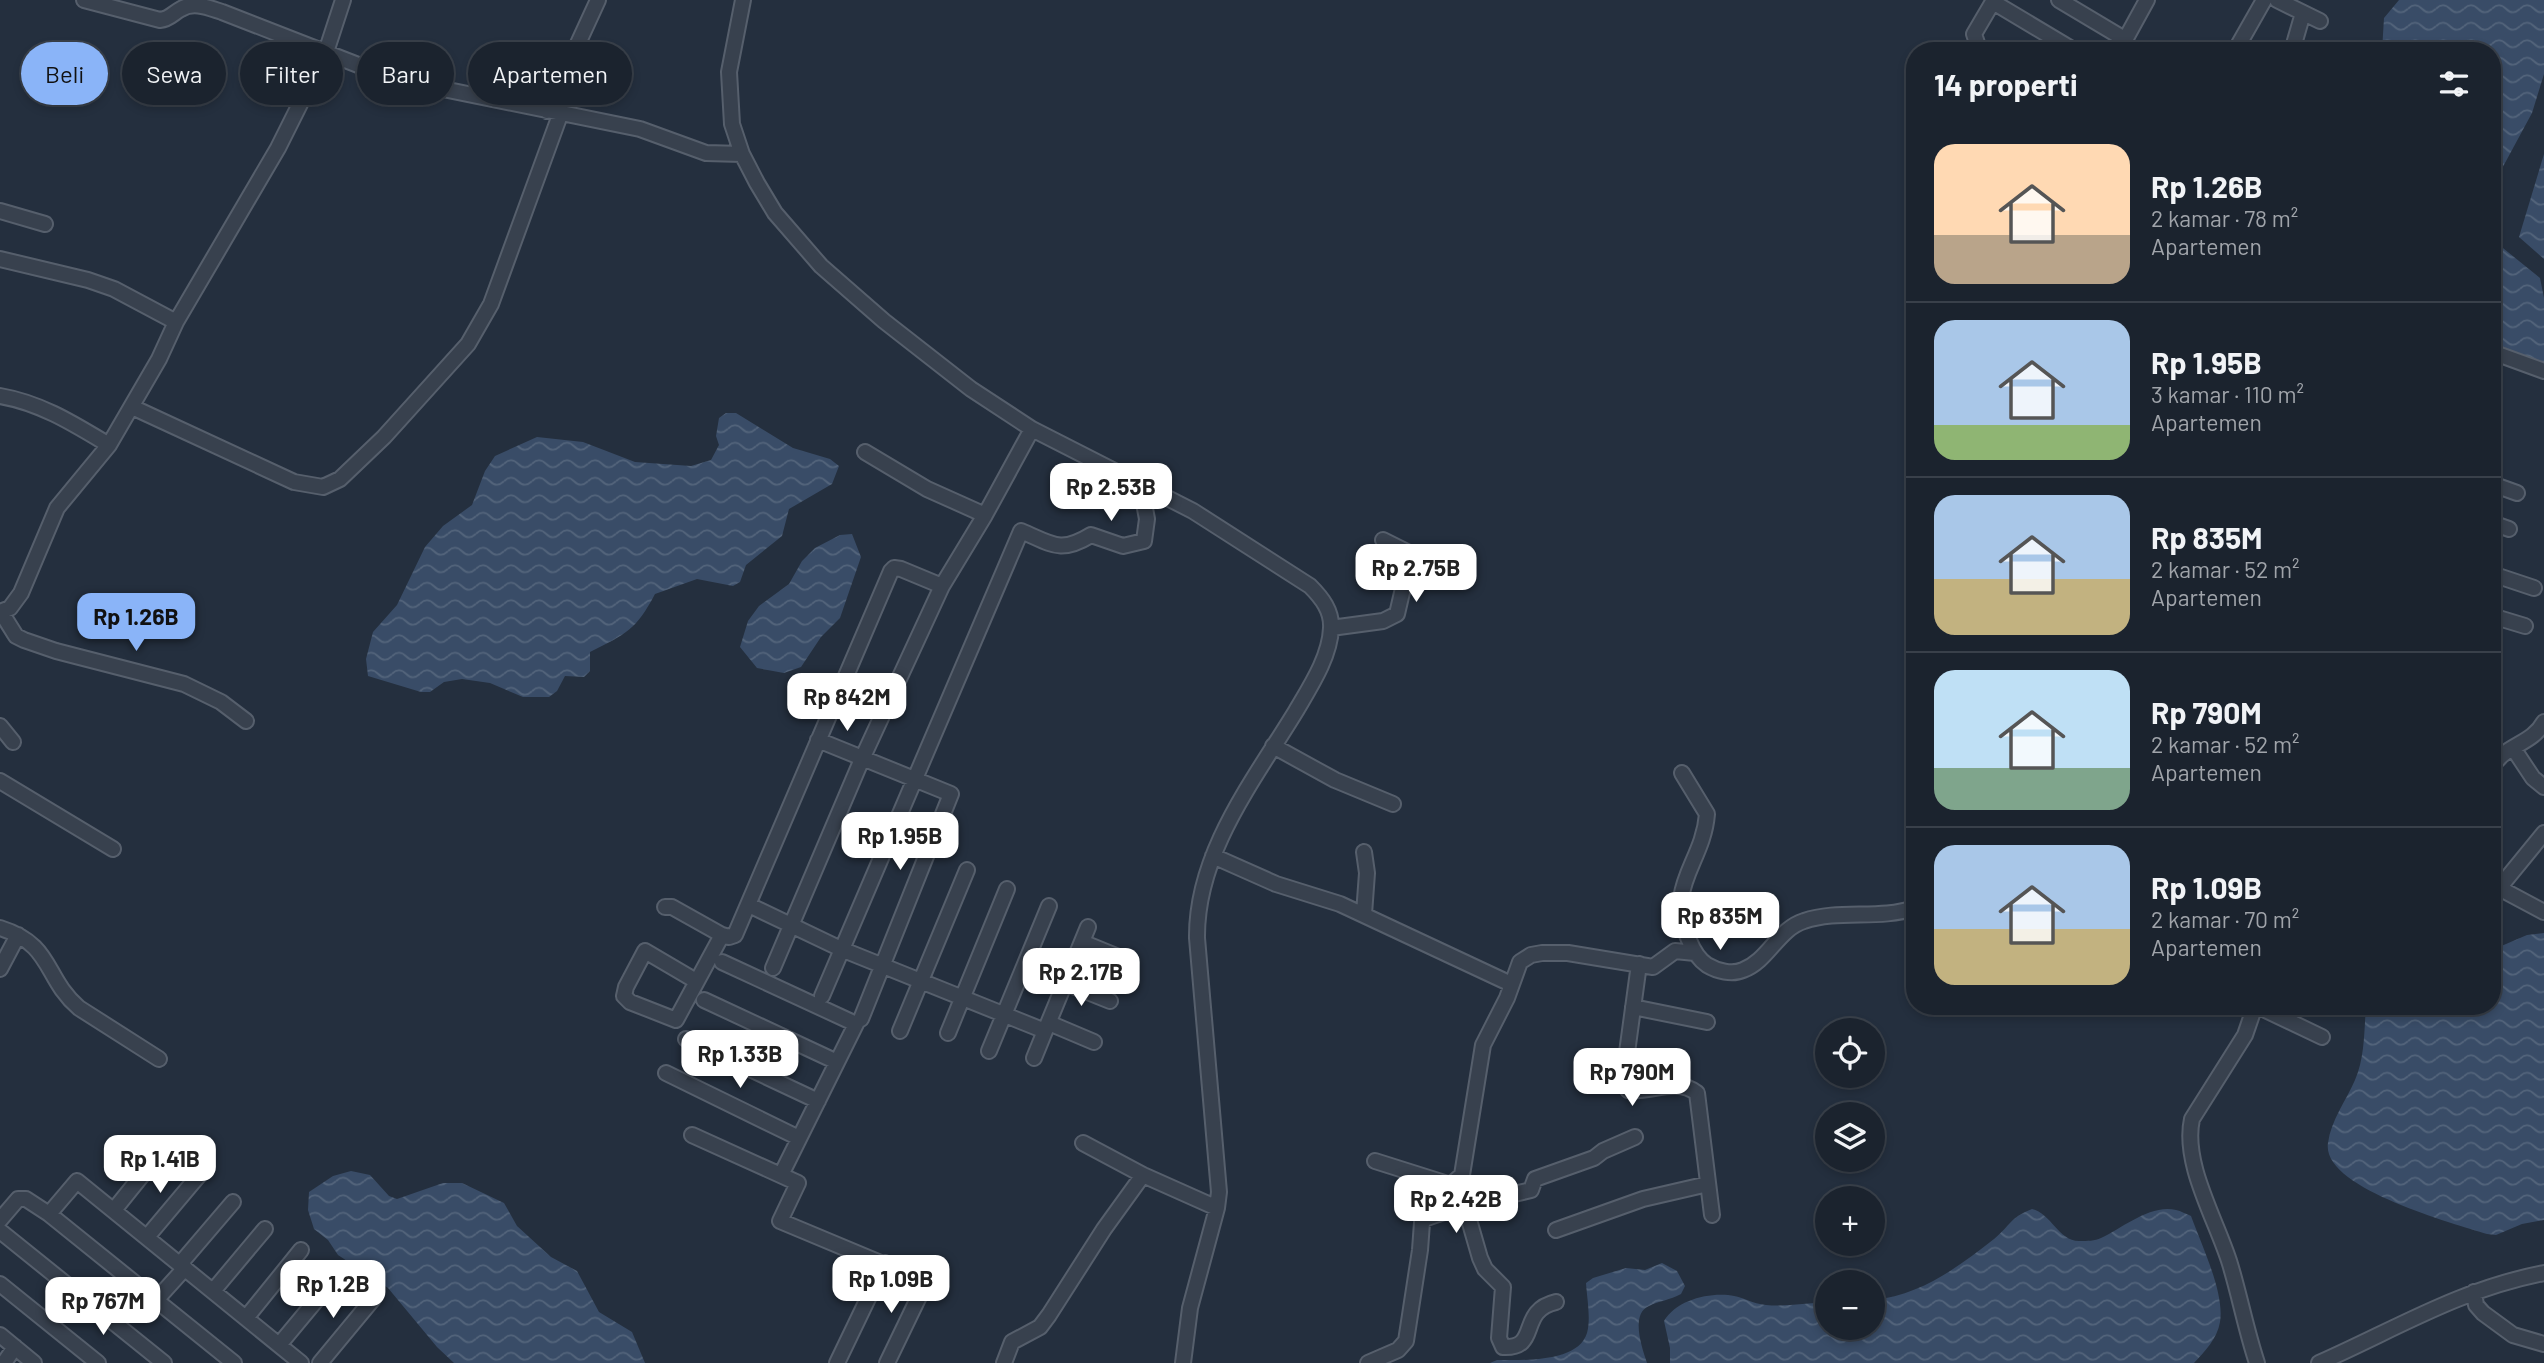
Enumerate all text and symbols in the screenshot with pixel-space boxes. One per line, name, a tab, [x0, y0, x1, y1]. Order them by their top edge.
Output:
chip: Beli	[21, 42, 108, 105]
chip: Sewa	[122, 42, 226, 105]
chip: Filter	[240, 42, 343, 105]
chip: Baru	[357, 42, 454, 105]
chip: Apartemen	[468, 42, 632, 105]
icon: filters	[2435, 65, 2473, 103]
text: 14 properti	[1934, 66, 2078, 102]
text: Rp 1.26B	[2151, 168, 2263, 204]
icon: home	[1990, 172, 2074, 256]
text: 2 kamar · 78 m²	[2151, 204, 2298, 232]
text: Apartemen	[2151, 232, 2262, 260]
text: Rp 1.95B	[2151, 344, 2262, 380]
icon: home	[1990, 348, 2074, 432]
text: 3 kamar · 110 m²	[2151, 380, 2304, 408]
text: Apartemen	[2151, 408, 2262, 436]
pin: Rp 2.53B	[1039, 463, 1183, 523]
text: Rp 2.53B	[1066, 472, 1156, 500]
text: Rp 835M	[2151, 519, 2263, 555]
icon: home	[1990, 523, 2074, 607]
pin: Rp 2.75B	[1344, 544, 1488, 604]
text: Rp 2.75B	[1372, 553, 1460, 581]
text: 2 kamar · 52 m²	[2151, 555, 2299, 583]
text: Apartemen	[2151, 583, 2262, 611]
pin: Rp 1.26B	[64, 594, 208, 653]
text: Rp 1.26B	[93, 602, 179, 630]
pin: Rp 842M	[782, 674, 912, 733]
text: Rp 842M	[803, 682, 891, 710]
text: Rp 790M	[2151, 694, 2262, 730]
icon: home	[1990, 698, 2074, 782]
text: 2 kamar · 52 m²	[2151, 730, 2299, 758]
text: Apartemen	[2151, 758, 2262, 786]
pin: Rp 1.95B	[828, 812, 972, 872]
text: Rp 1.95B	[857, 821, 943, 849]
text: Rp 1.09B	[2151, 869, 2262, 905]
icon: home	[1990, 873, 2074, 957]
pin: Rp 835M	[1655, 892, 1785, 952]
text: Rp 835M	[1677, 901, 1763, 929]
text: 2 kamar · 70 m²	[2151, 905, 2299, 933]
text: Apartemen	[2151, 933, 2262, 961]
pin: Rp 2.17B	[1009, 948, 1153, 1008]
text: Rp 2.17B	[1039, 957, 1123, 985]
map controls	[1815, 1018, 1885, 1340]
button: locate	[1815, 1018, 1885, 1088]
pin: Rp 1.33B	[668, 1030, 812, 1090]
text: Rp 1.33B	[697, 1039, 783, 1067]
pin: Rp 790M	[1567, 1048, 1697, 1108]
text: Rp 790M	[1590, 1057, 1674, 1085]
button: layers	[1815, 1102, 1885, 1172]
pin: Rp 1.41B	[88, 1136, 232, 1195]
text: Rp 1.41B	[120, 1144, 200, 1172]
pin: Rp 2.42B	[1384, 1176, 1528, 1235]
text: Rp 2.42B	[1410, 1184, 1502, 1212]
button: +	[1815, 1186, 1885, 1256]
pin: Rp 1.09B	[819, 1256, 963, 1315]
pin: Rp 1.2B	[268, 1260, 398, 1320]
text: Rp 1.09B	[848, 1264, 934, 1292]
text: Rp 1.2B	[296, 1269, 370, 1297]
button: −	[1815, 1270, 1885, 1340]
pin: Rp 767M	[38, 1278, 168, 1337]
text: Rp 767M	[61, 1286, 145, 1314]

